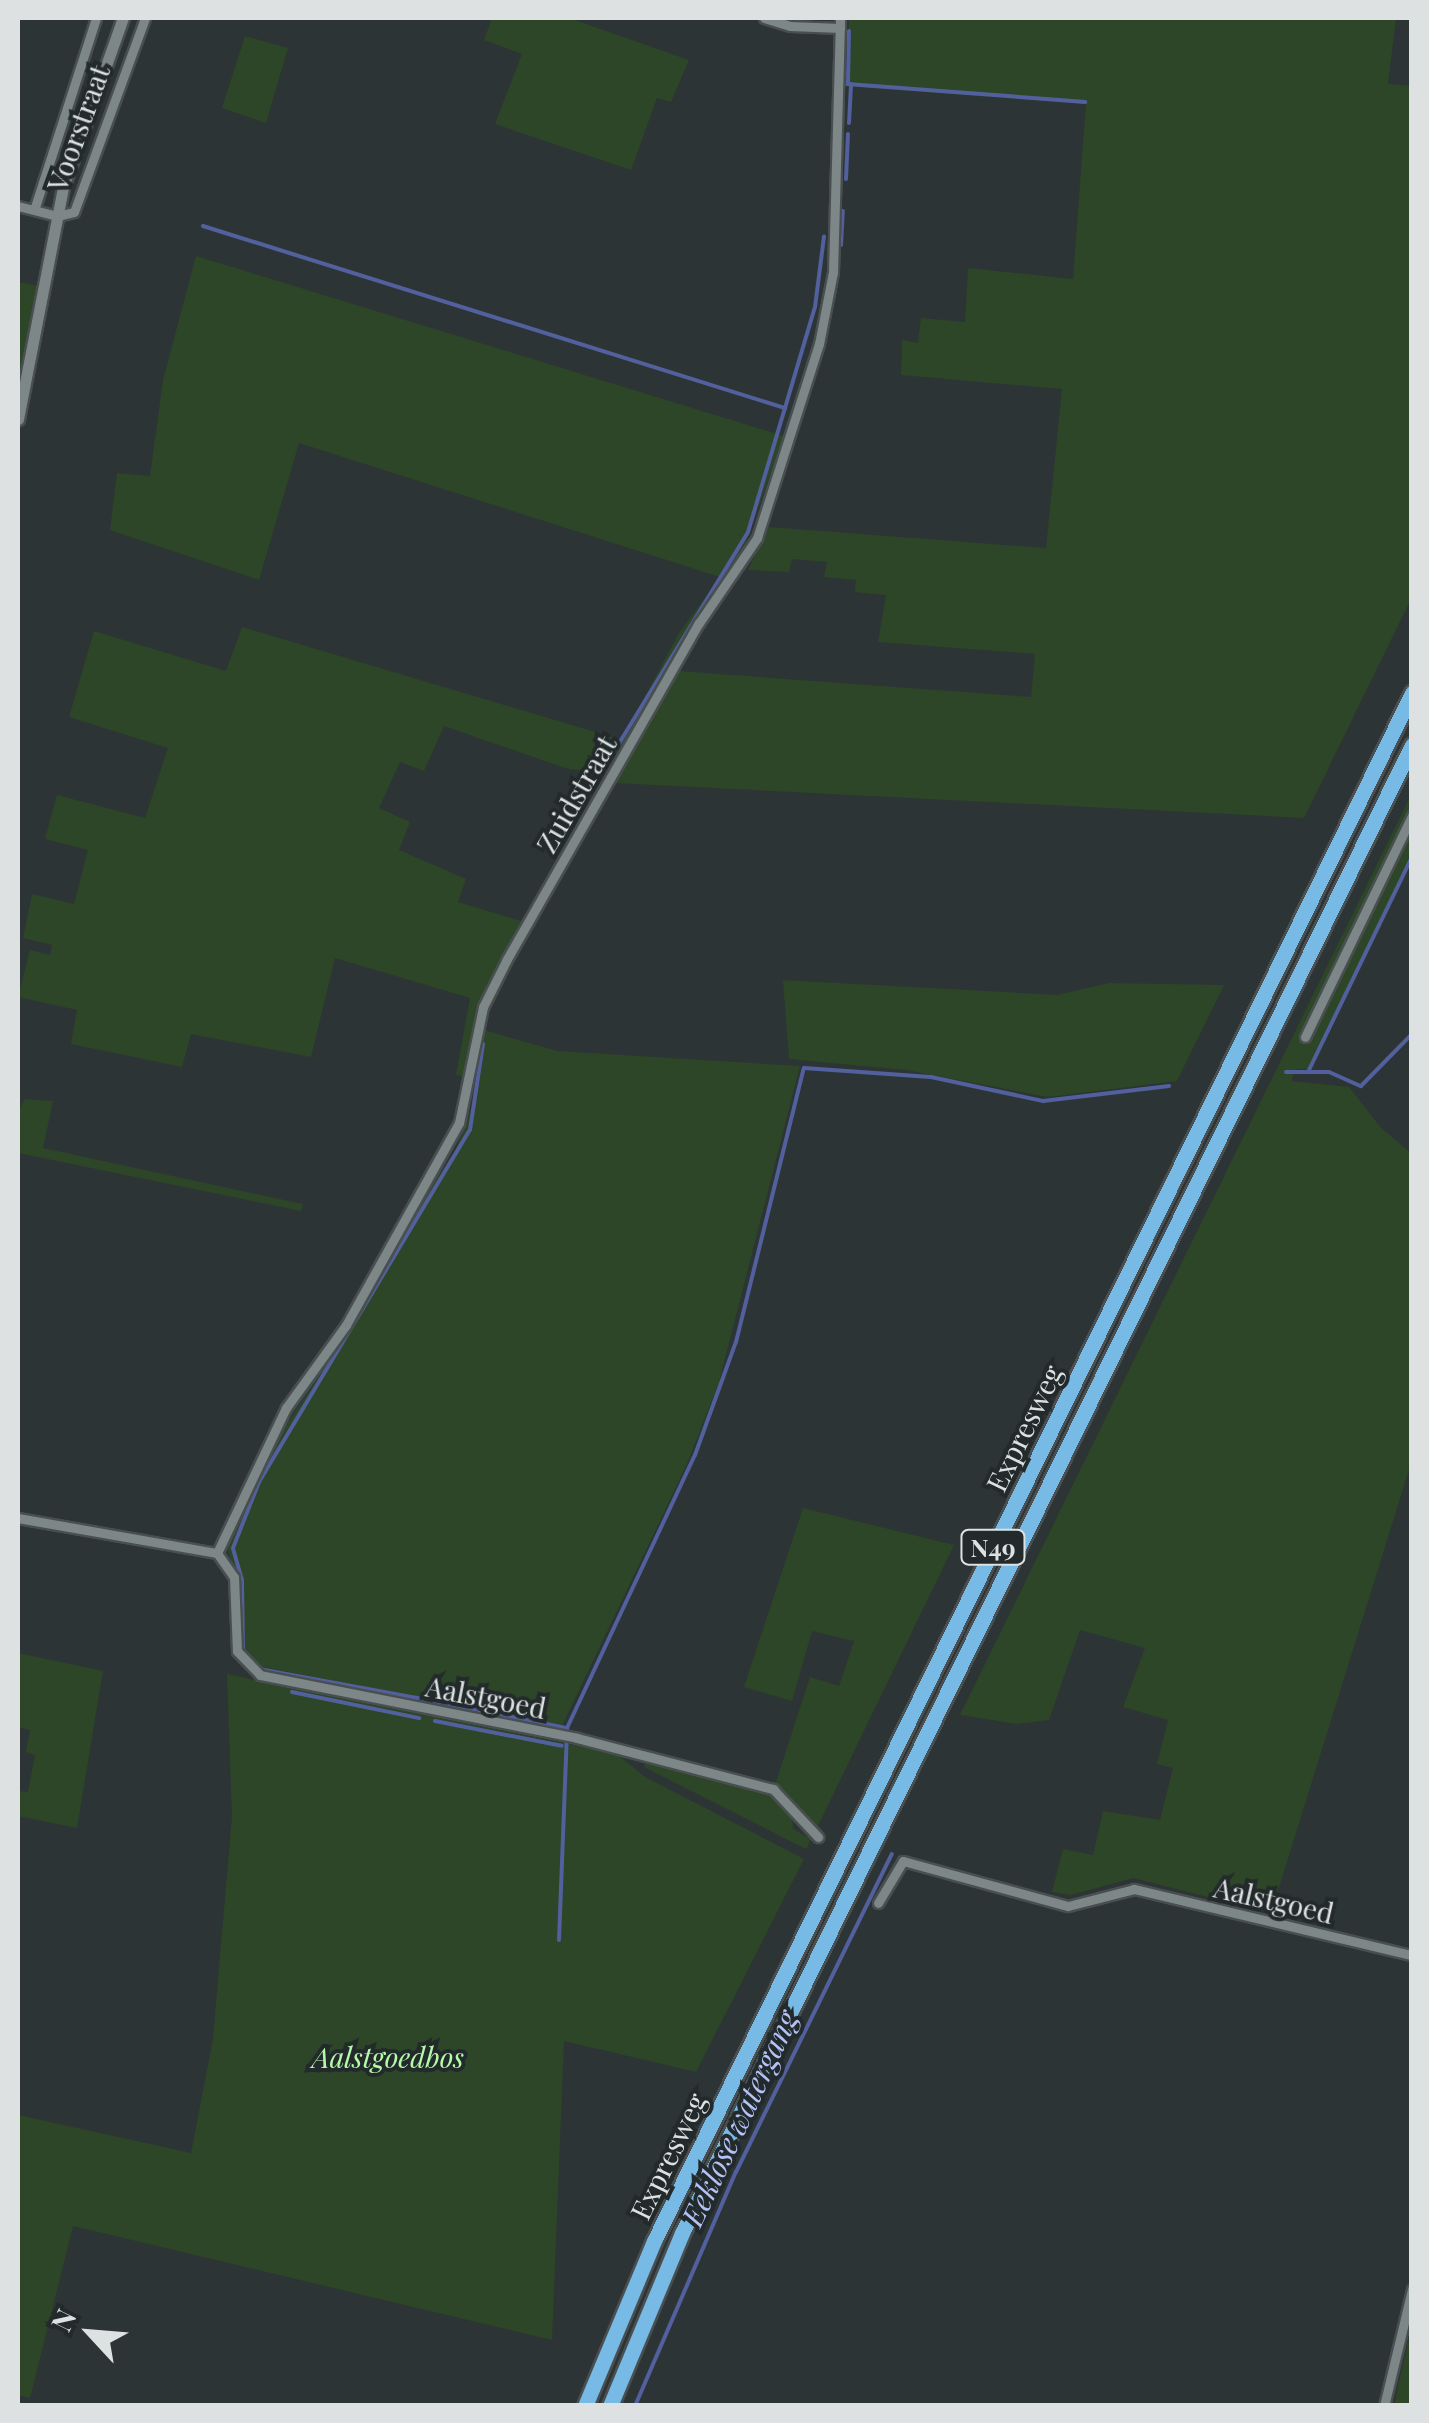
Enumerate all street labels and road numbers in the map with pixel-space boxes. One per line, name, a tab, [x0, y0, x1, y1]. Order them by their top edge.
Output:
street label: Voorstraat	[40, 60, 116, 196]
street label: Zuidstraat	[529, 729, 623, 859]
street label: Expresweg	[979, 1359, 1069, 1497]
road number: N49	[958, 1527, 1028, 1567]
street label: Aalstgoed	[423, 1669, 549, 1725]
street label: Aalstgoed	[1211, 1870, 1337, 1930]
street label: Expresweg	[623, 2087, 713, 2225]

